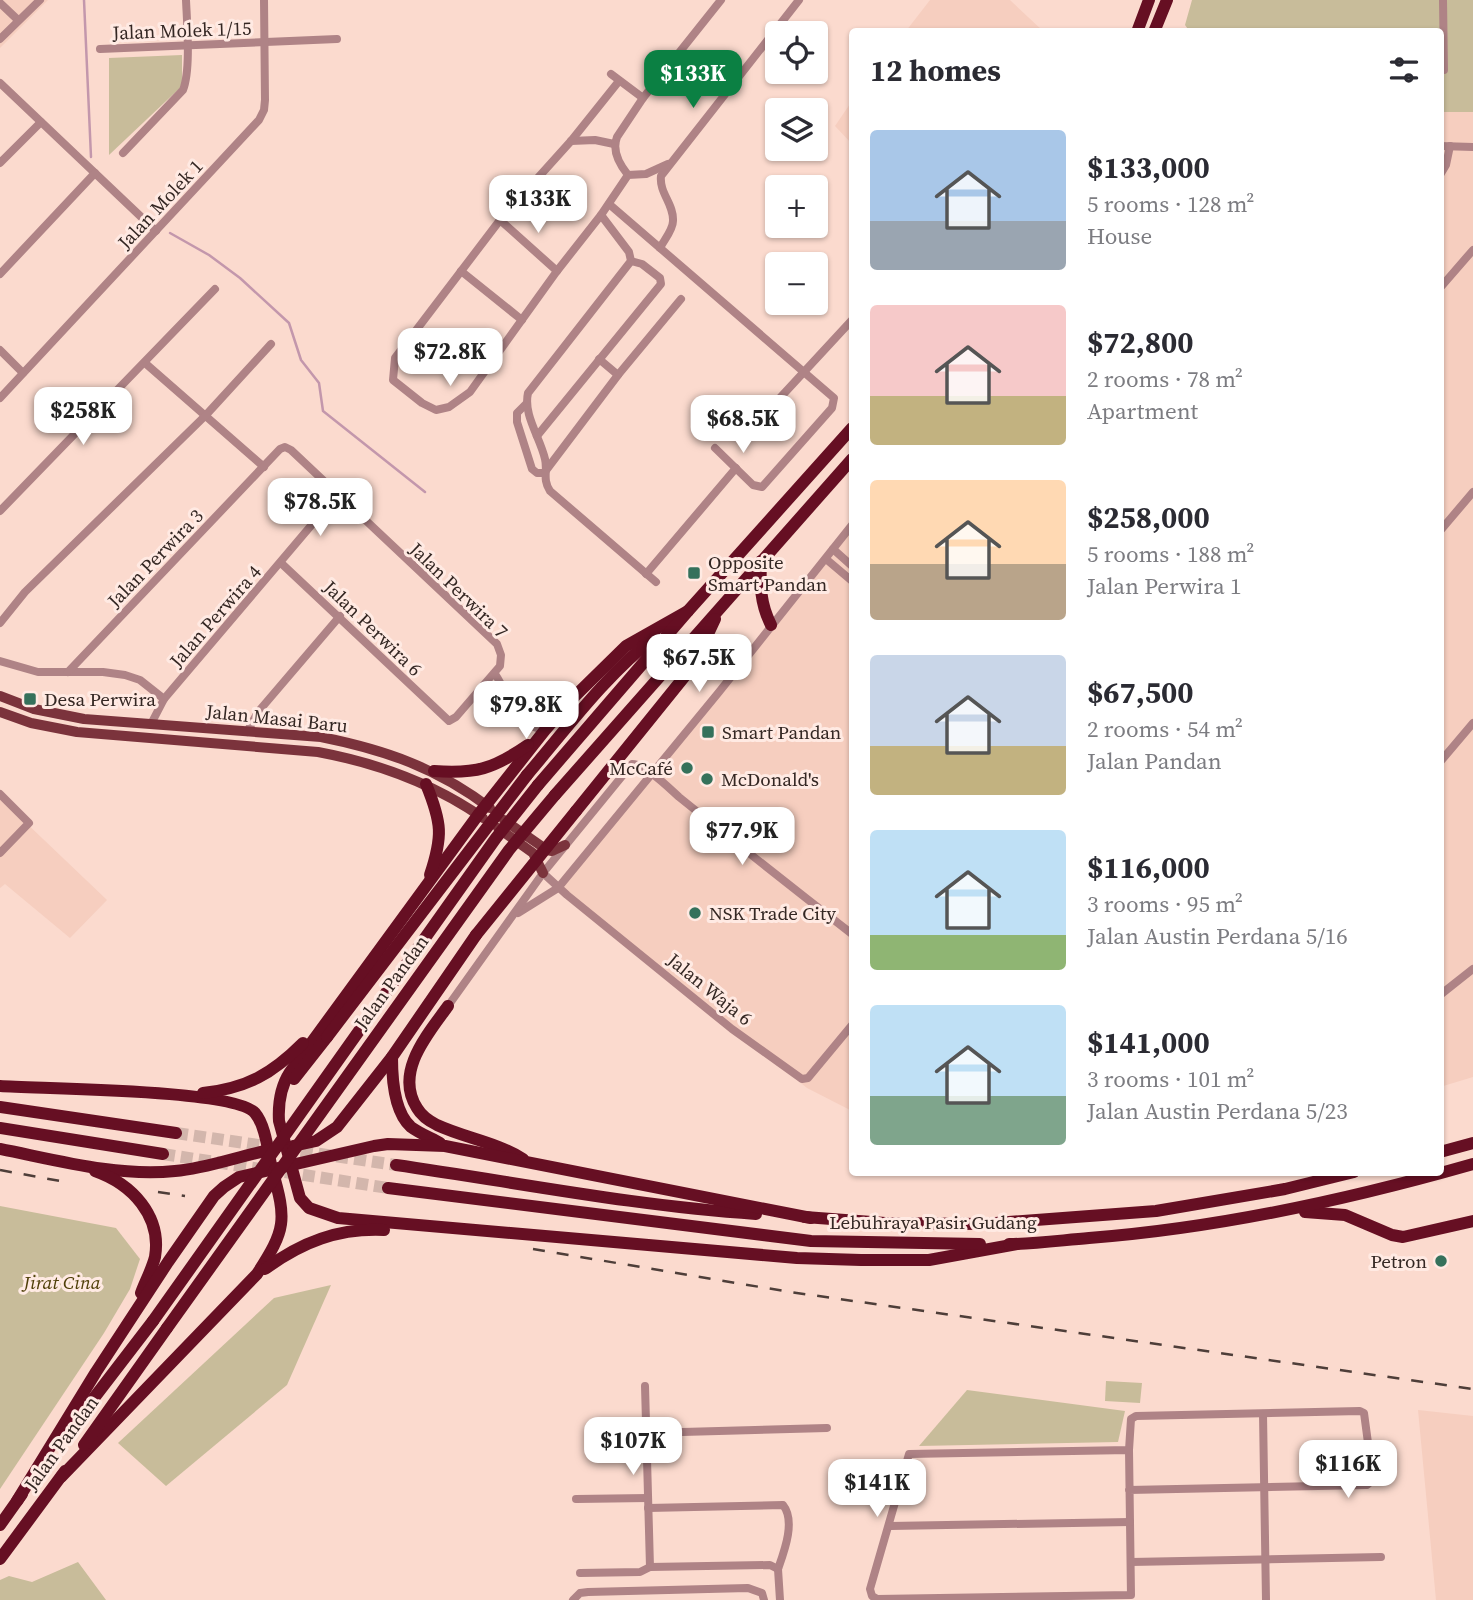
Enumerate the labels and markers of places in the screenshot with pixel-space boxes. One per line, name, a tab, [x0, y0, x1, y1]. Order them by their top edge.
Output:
pin: $133K	[644, 50, 742, 110]
pin: $133K	[489, 176, 587, 235]
pin: $72.8K	[393, 328, 507, 388]
pin: $258K	[34, 388, 132, 447]
pin: $68.5K	[686, 396, 800, 455]
pin: $78.5K	[263, 478, 377, 538]
place label: Opposite Smart Pandan	[708, 549, 827, 597]
marker: Opposite Smart Pandan	[686, 565, 702, 581]
pin: $67.5K	[642, 634, 756, 694]
pin: $79.8K	[469, 682, 583, 741]
place label: Desa Perwira	[44, 686, 156, 712]
marker: Desa Perwira	[22, 691, 38, 707]
place label: Smart Pandan	[722, 719, 841, 745]
marker: Smart Pandan	[700, 724, 716, 740]
place label: McCafé	[609, 755, 673, 781]
marker: McCafé	[679, 760, 695, 776]
place label: McDonald's	[721, 766, 819, 792]
marker: McDonald's	[699, 771, 715, 787]
pin: $77.9K	[685, 808, 799, 867]
place label: NSK Trade City	[709, 900, 836, 926]
marker: NSK Trade City	[687, 905, 703, 921]
place label: Petron	[1371, 1248, 1427, 1274]
marker: Petron	[1433, 1253, 1449, 1269]
pin: $107K	[584, 1418, 682, 1477]
pin: $116K	[1299, 1440, 1397, 1500]
pin: $141K	[828, 1460, 926, 1519]

